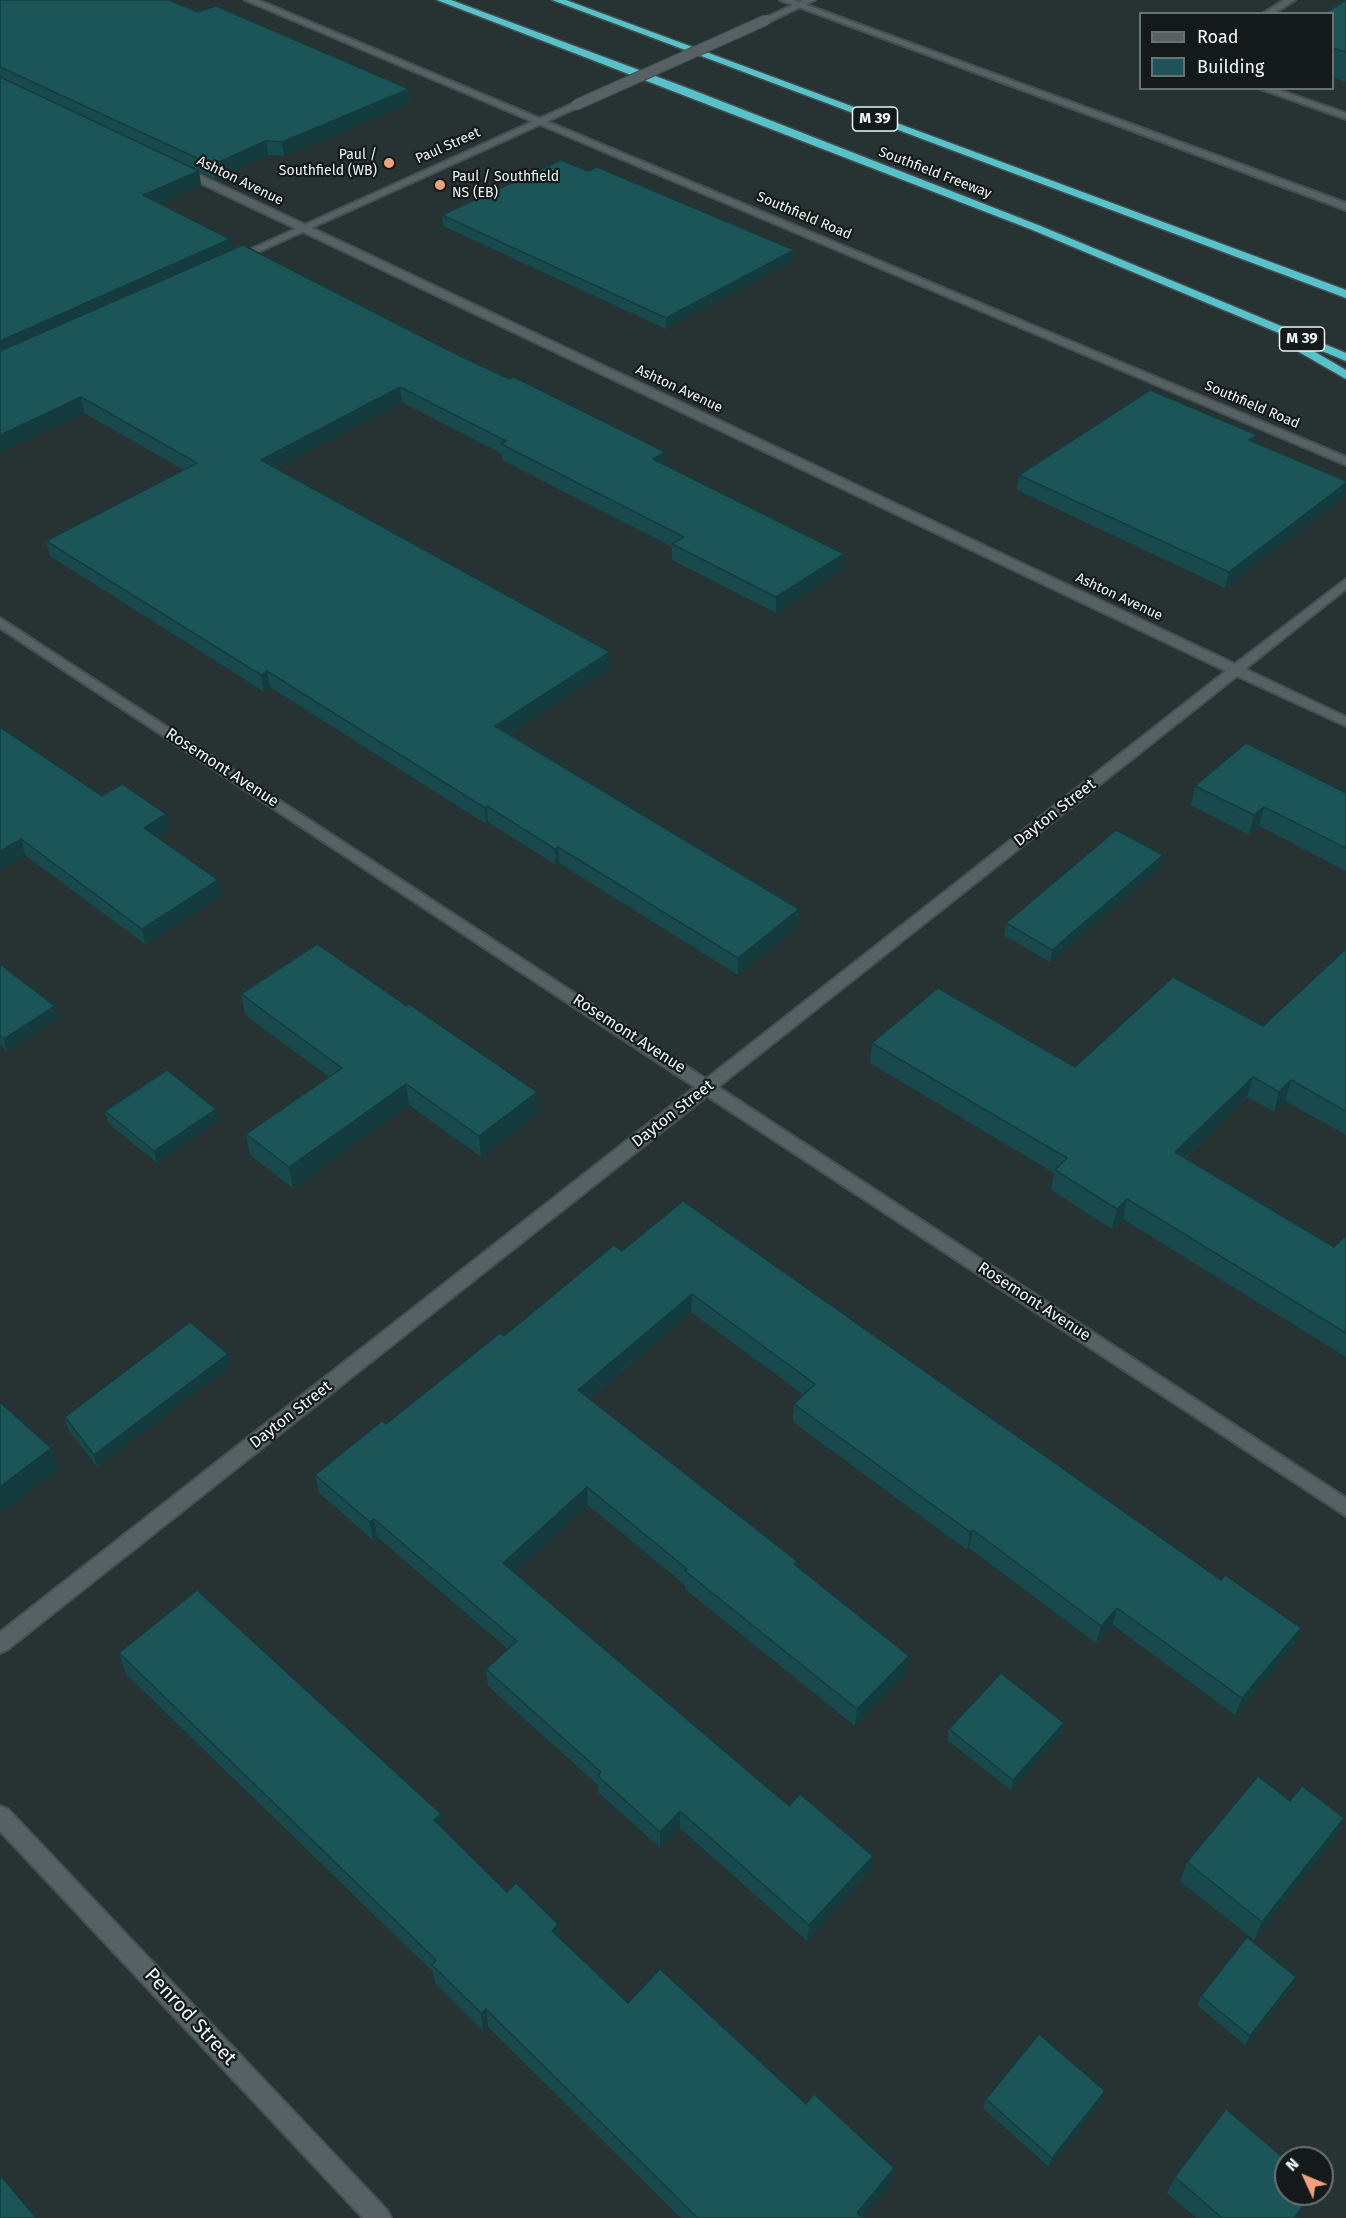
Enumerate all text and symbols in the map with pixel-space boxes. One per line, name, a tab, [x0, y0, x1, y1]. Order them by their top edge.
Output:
legend	[1139, 12, 1334, 90]
text: Road	[1197, 26, 1239, 48]
text: Building	[1197, 56, 1264, 78]
road number: M 39	[852, 107, 898, 131]
street label: Paul Street	[413, 124, 483, 168]
street label: Southfield Freeway	[876, 144, 994, 202]
place label: Paul / Southfield (WB)	[279, 147, 377, 180]
street label: Ashton Avenue	[194, 153, 286, 209]
marker: Paul / Southfield (WB)	[382, 156, 396, 170]
place label: Paul / Southfield NS (EB)	[452, 169, 559, 202]
marker: Paul / Southfield NS (EB)	[433, 178, 447, 192]
street label: Southfield Road	[754, 188, 854, 244]
road number: M 39	[1280, 327, 1324, 351]
street label: Ashton Avenue	[633, 361, 725, 417]
street label: Southfield Road	[1202, 377, 1302, 433]
street label: Ashton Avenue	[1073, 569, 1165, 625]
street label: Rosemont Avenue	[162, 724, 282, 812]
street label: Dayton Street	[1010, 775, 1100, 851]
street label: Rosemont Avenue	[569, 990, 689, 1078]
street label: Dayton Street	[628, 1076, 718, 1152]
street label: Rosemont Avenue	[974, 1258, 1094, 1346]
street label: Dayton Street	[246, 1377, 336, 1453]
street label: Penrod Street	[139, 1963, 241, 2071]
north arrow	[1274, 2146, 1334, 2206]
text: N	[1282, 2154, 1303, 2175]

